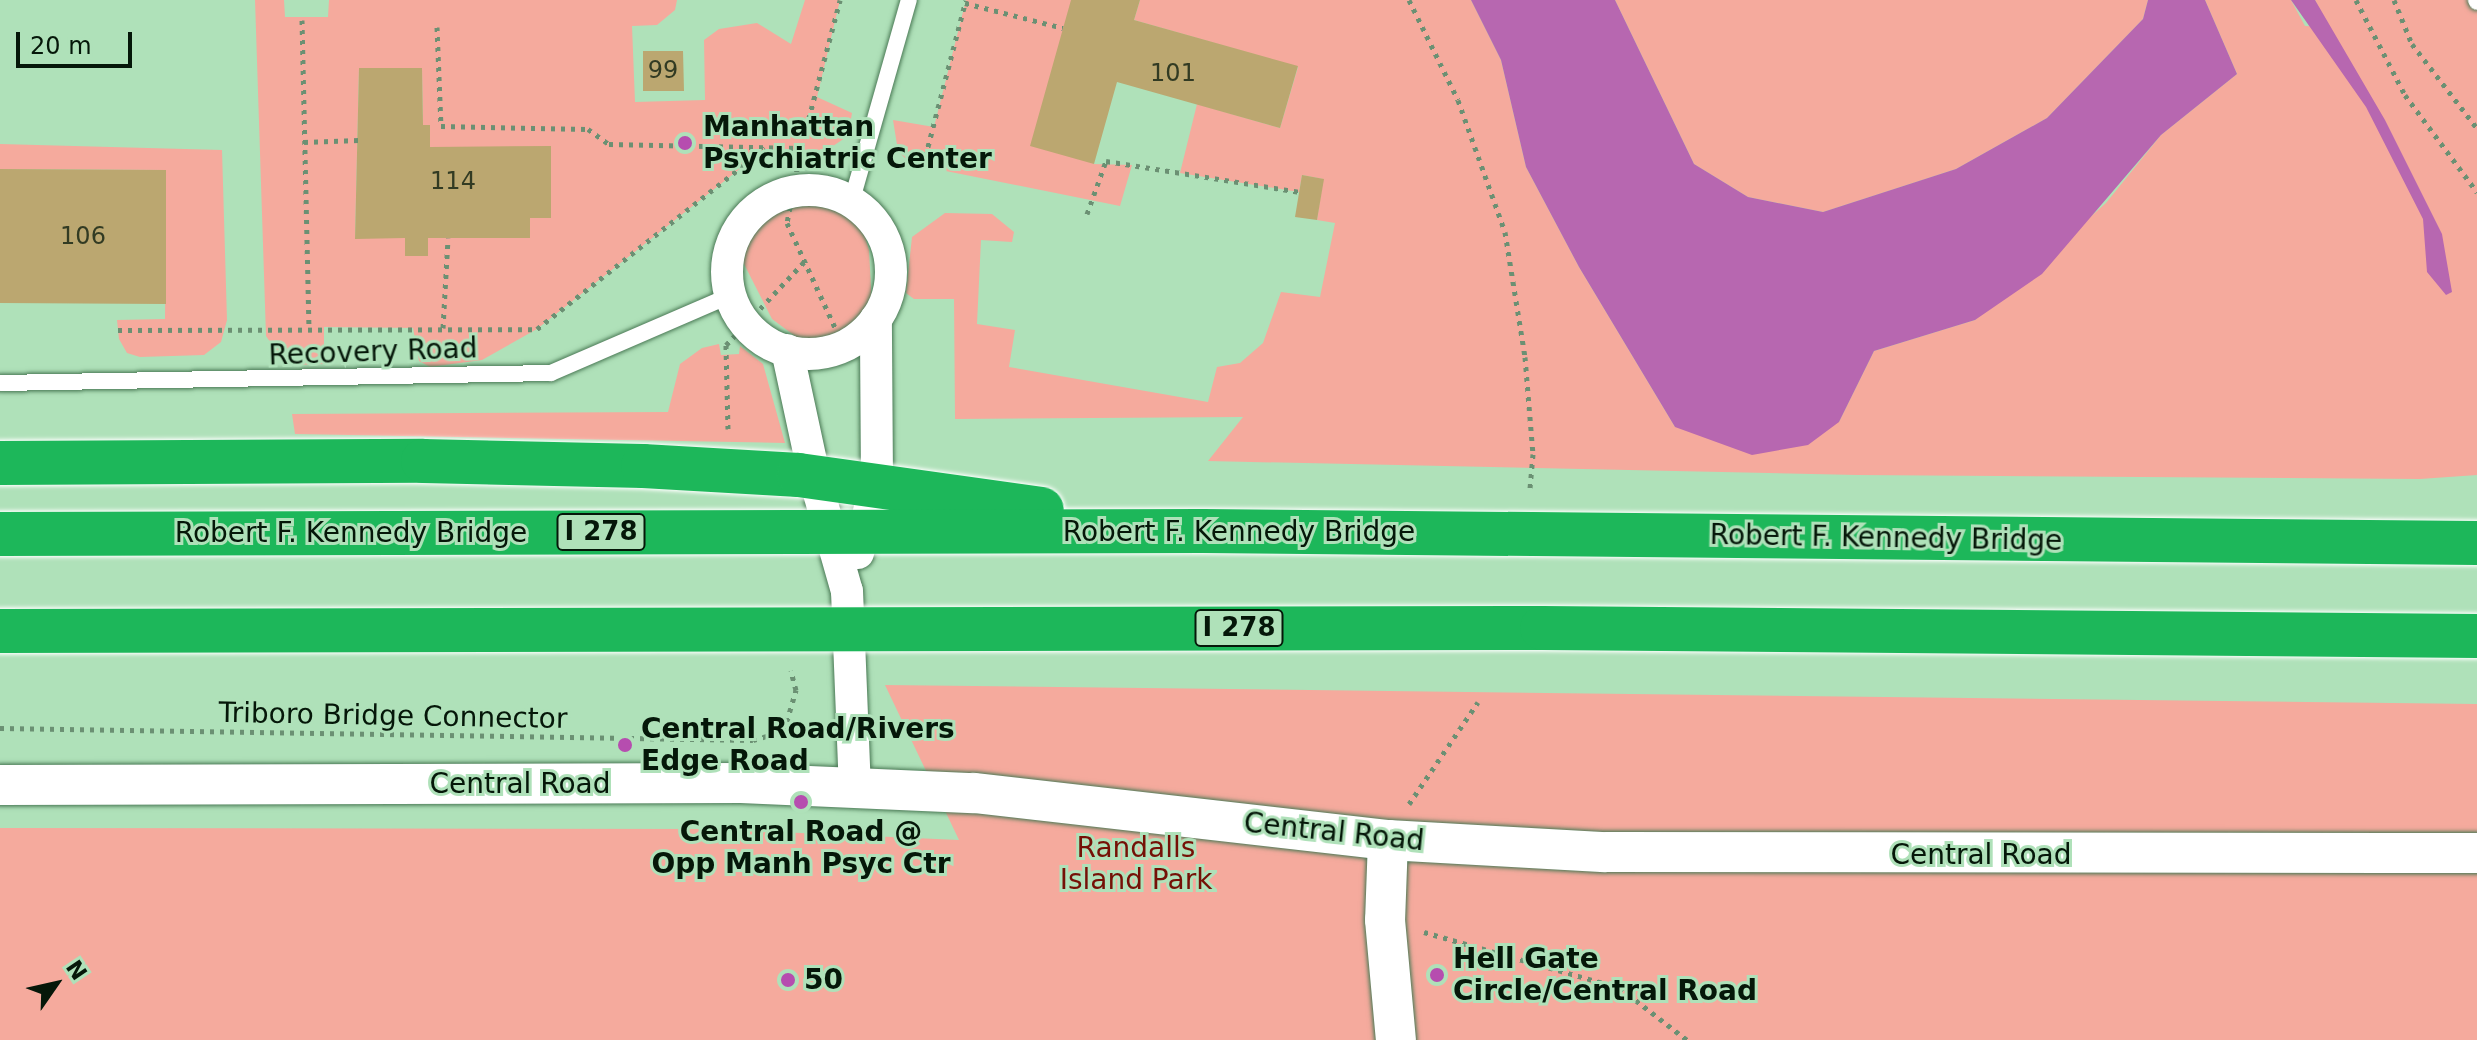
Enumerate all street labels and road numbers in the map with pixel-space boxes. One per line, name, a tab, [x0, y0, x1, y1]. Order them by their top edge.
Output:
street label: Recovery Road	[268, 332, 478, 372]
road number: I 278	[555, 510, 647, 554]
street label: Robert F. Kennedy Bridge	[1063, 515, 1415, 549]
street label: Robert F. Kennedy Bridge	[175, 516, 527, 550]
street label: Robert F. Kennedy Bridge	[1709, 518, 2063, 558]
road number: I 278	[1193, 606, 1285, 650]
street label: Triboro Bridge Connector	[218, 696, 568, 736]
street label: Central Road	[429, 767, 611, 801]
street label: Central Road	[1242, 806, 1426, 858]
street label: Central Road	[1890, 838, 2072, 872]

